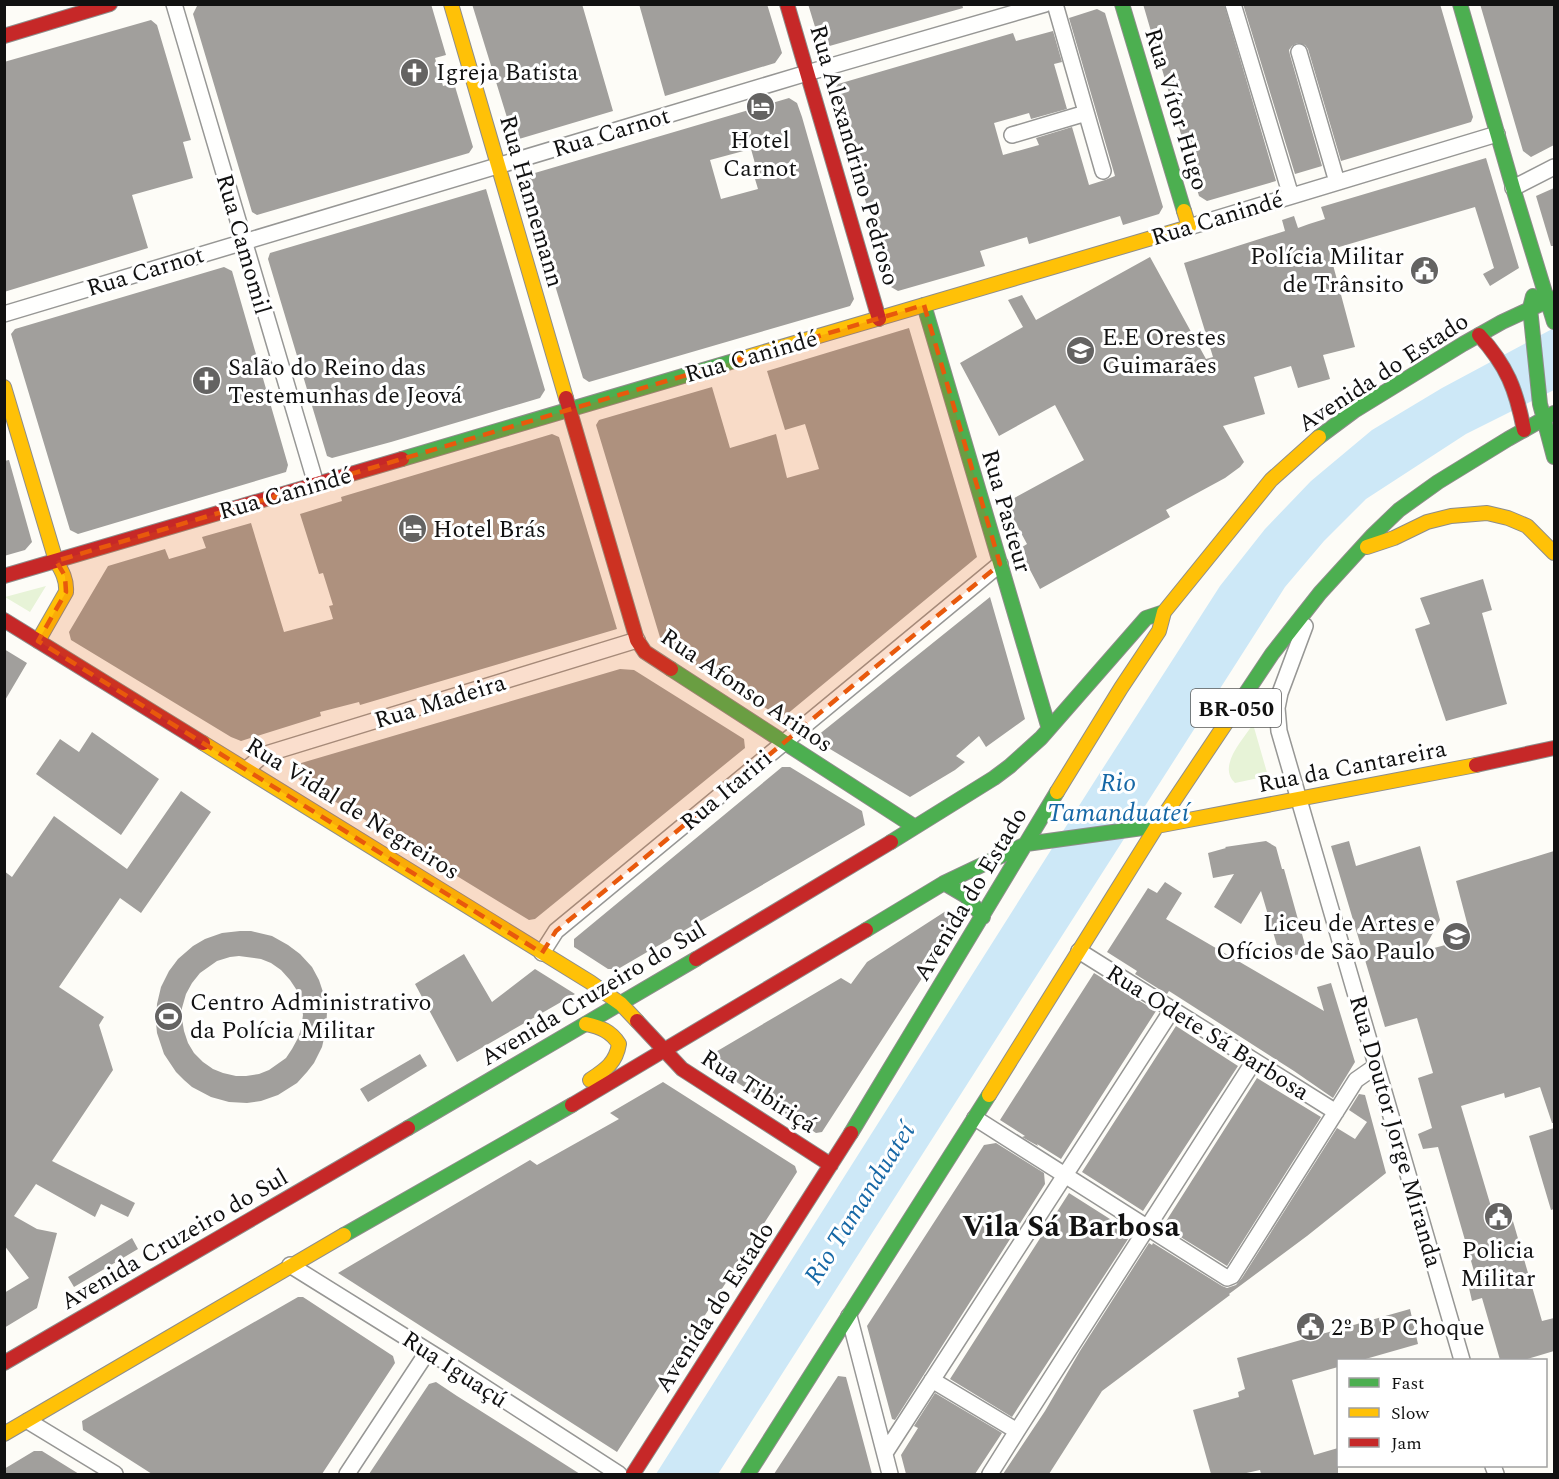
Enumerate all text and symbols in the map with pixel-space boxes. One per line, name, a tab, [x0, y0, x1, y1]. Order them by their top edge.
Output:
street label: Rua Alexandrino Pedroso	[800, 21, 909, 290]
street label: Rua Vítor Hugo	[1134, 24, 1218, 195]
place label: Igreja Batista	[436, 55, 579, 91]
church icon: Igreja Batista	[399, 56, 431, 88]
hotel icon: Hotel Carnot	[744, 91, 776, 123]
street label: Rua Carnot	[548, 98, 675, 168]
street label: Rua Hannemann	[489, 111, 573, 292]
place label: Hotel Carnot	[723, 123, 797, 187]
street label: Rua Camomil	[206, 170, 280, 319]
street label: Rua Canindé	[1147, 182, 1288, 256]
street label: Rua Carnot	[82, 237, 209, 307]
place label: Polícia Militar de Trânsito	[1250, 239, 1404, 303]
public building icon: Polícia Militar de Trânsito	[1409, 254, 1441, 286]
street label: Avenida do Estado	[1291, 304, 1476, 442]
place label: E.E Orestes Guimarães	[1102, 320, 1226, 384]
street label: Rua Canindé	[681, 321, 822, 393]
school or university icon: E.E Orestes Guimarães	[1065, 335, 1097, 367]
place label: Salão do Reino das Testemunhas de Jeová	[228, 350, 463, 414]
church icon: Salão do Reino das Testemunhas de Jeová	[191, 365, 223, 397]
street label: Rua Pasteur	[971, 445, 1041, 577]
street label: Rua Canindé	[215, 458, 356, 530]
place label: Hotel Brás	[433, 512, 546, 548]
hotel icon: Hotel Brás	[396, 513, 428, 545]
street label: Rua Afonso Arinos	[653, 620, 840, 762]
street label: Rua Madeira	[370, 665, 511, 739]
road number: BR-050	[1191, 689, 1281, 727]
street label: Rua Vidal de Negreiros	[238, 728, 467, 889]
street label: Rua da Cantareira	[1255, 731, 1450, 803]
street label: Rua Itariri	[673, 741, 781, 840]
water label: Rio Tamanduateí	[1047, 763, 1192, 833]
street label: Avenida do Estado	[905, 801, 1037, 988]
place label: Liceu de Artes e Ofícios de São Paulo	[1216, 906, 1435, 970]
street label: Avenida Cruzeiro do Sul	[474, 912, 713, 1076]
school or university icon: Liceu de Artes e Ofícios de São Paulo	[1440, 921, 1472, 953]
street label: Rua Odete Sá Barbosa	[1099, 956, 1317, 1110]
place label: Centro Administrativo da Polícia Militar	[190, 985, 431, 1049]
street label: Rua Doutor Jorge Miranda	[1339, 991, 1451, 1272]
sports icon: Centro Administrativo da Polícia Militar	[153, 1000, 185, 1032]
street label: Rua Tibiriçá	[693, 1041, 824, 1143]
water label: Rio Tamanduateí	[794, 1112, 927, 1293]
street label: Avenida Cruzeiro do Sul	[54, 1160, 295, 1320]
public building icon: Policia Militar	[1482, 1201, 1514, 1233]
district label: Vila Sá Barbosa	[962, 1204, 1181, 1250]
street label: Avenida do Estado	[646, 1215, 784, 1400]
place label: Policia Militar	[1461, 1233, 1535, 1297]
place label: 2º B P Choque	[1331, 1310, 1485, 1346]
public building icon: 2º B P Choque	[1294, 1311, 1326, 1343]
street label: Rua Iguaçú	[394, 1322, 514, 1418]
legend	[1337, 1359, 1547, 1467]
text: Fast	[1391, 1370, 1424, 1397]
text: Slow	[1391, 1400, 1430, 1427]
text: Jam	[1391, 1430, 1422, 1457]

